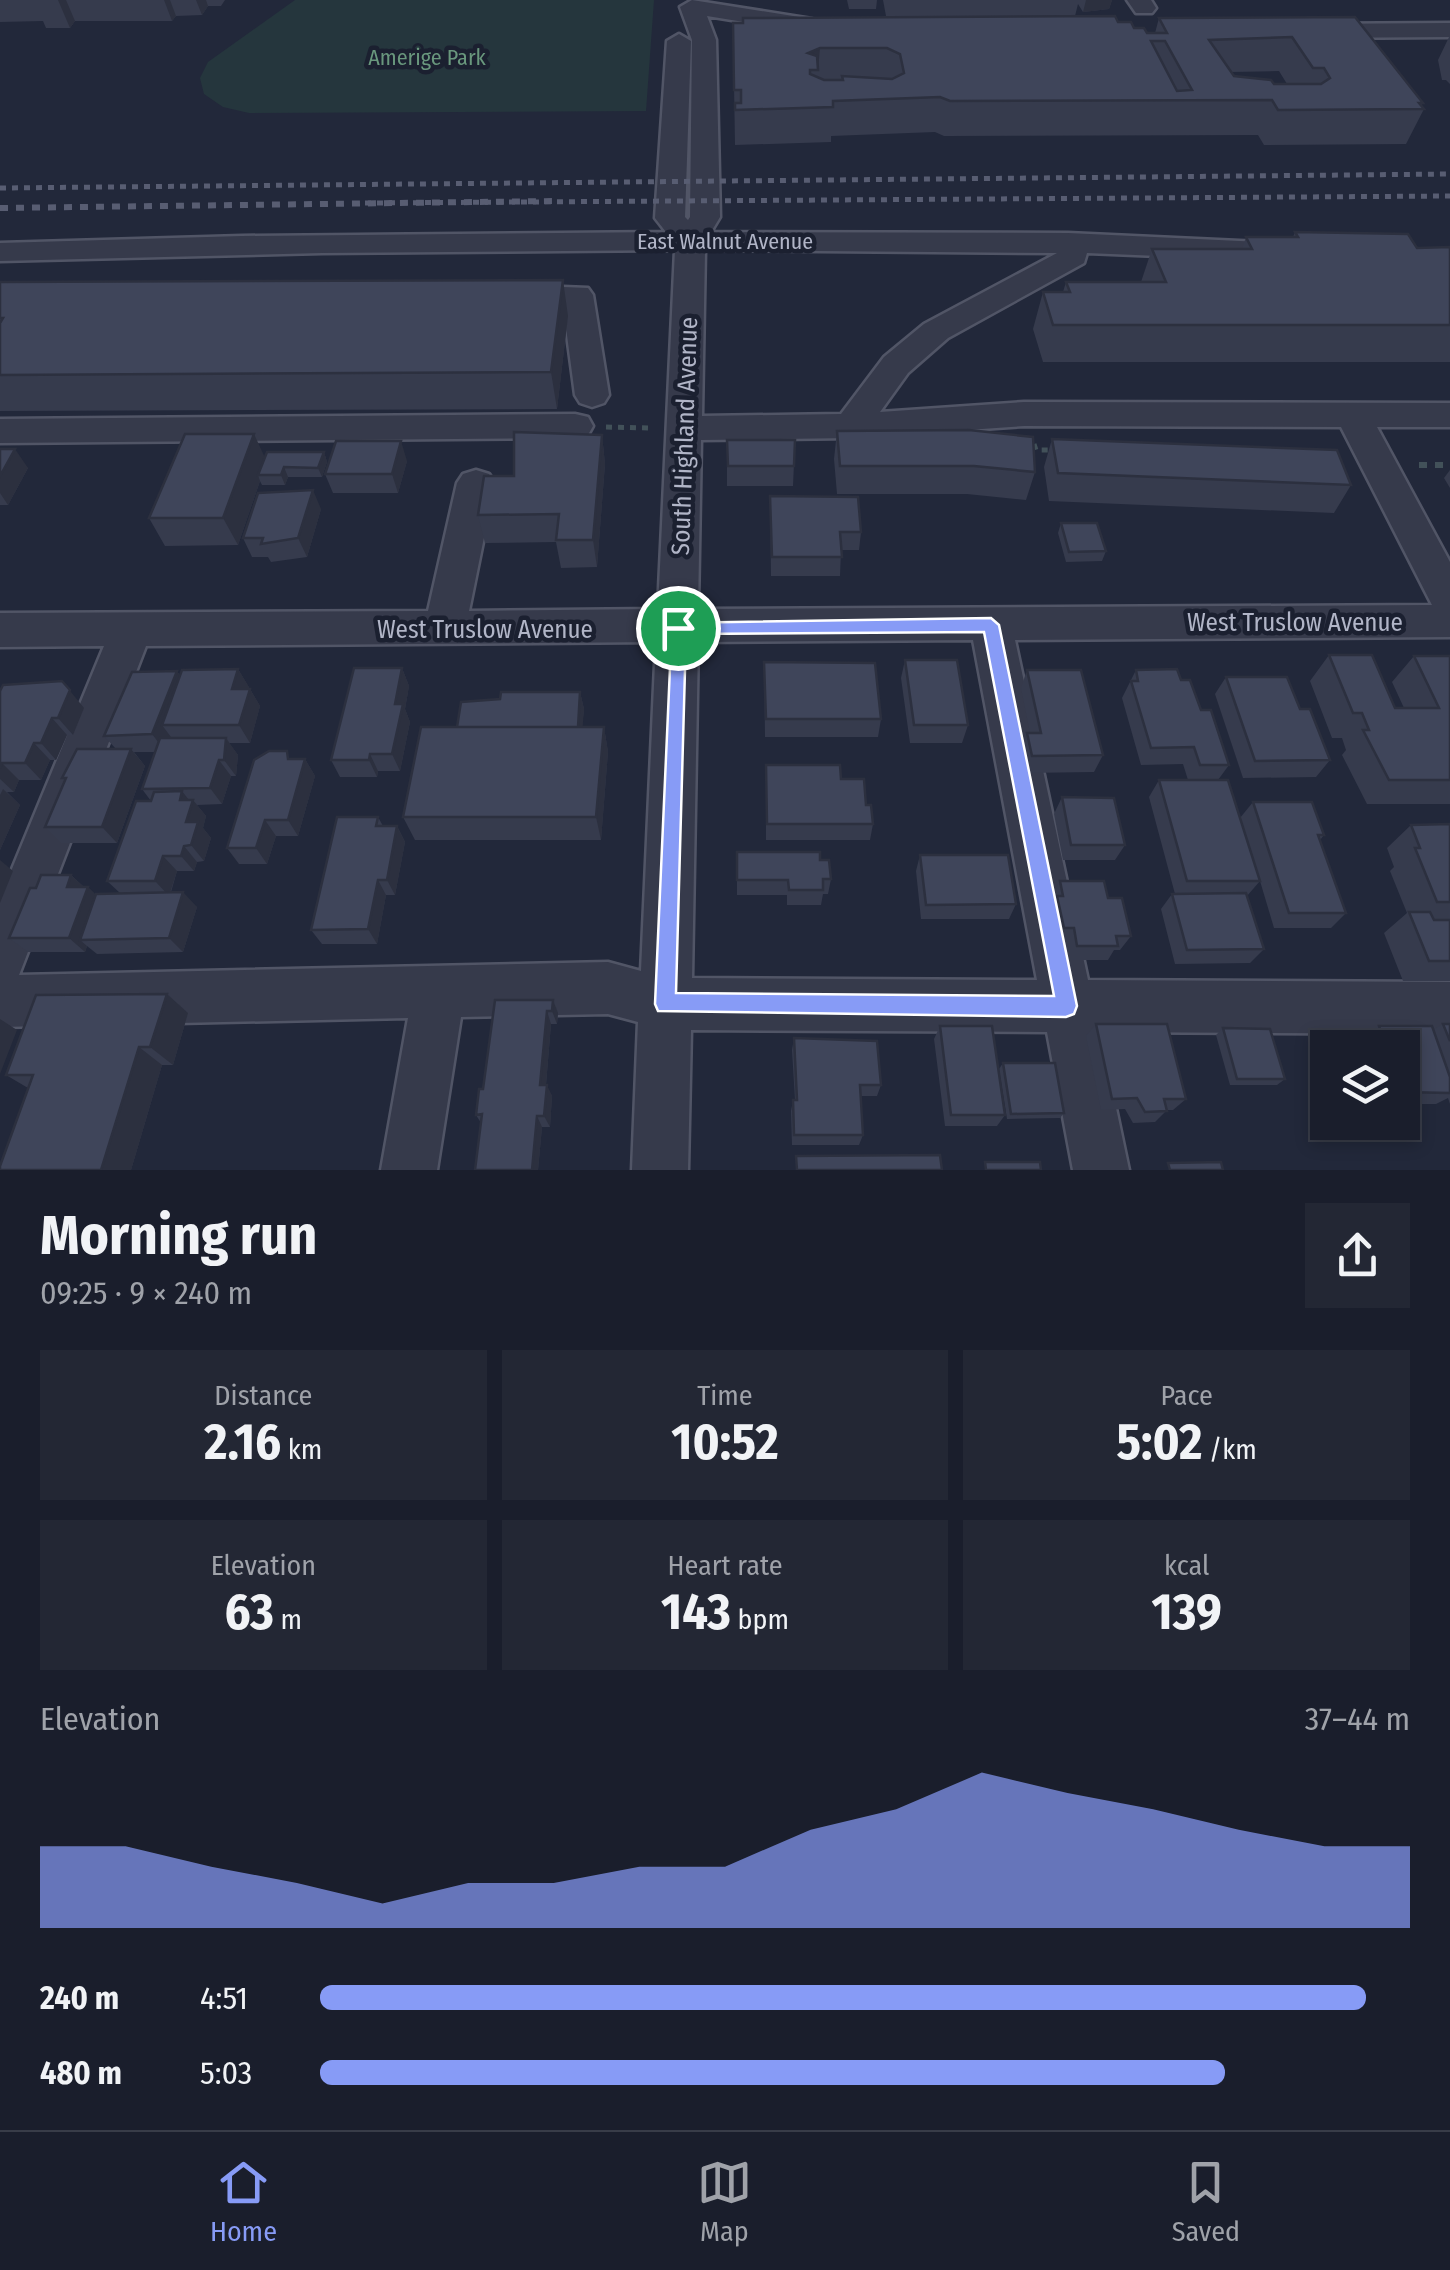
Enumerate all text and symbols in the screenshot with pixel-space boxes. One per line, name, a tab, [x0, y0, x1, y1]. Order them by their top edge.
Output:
park label: Amerige Park	[368, 44, 487, 71]
street label: East Walnut Avenue	[637, 228, 813, 255]
street label: South Highland Avenue	[666, 316, 704, 556]
pin	[636, 586, 721, 671]
icon: arrive	[651, 601, 706, 656]
street label: West Truslow Avenue	[1187, 608, 1403, 638]
street label: West Truslow Avenue	[377, 615, 593, 645]
map controls	[1310, 1030, 1420, 1140]
button: layers	[1310, 1030, 1420, 1140]
text: Morning run	[40, 1203, 317, 1269]
button: share	[1305, 1203, 1410, 1308]
text: 09:25 · 9 × 240 m	[40, 1274, 252, 1312]
text: Distance	[214, 1379, 312, 1412]
text: Time	[697, 1379, 753, 1412]
text: Pace	[1161, 1379, 1213, 1412]
text: 2.16	[204, 1412, 281, 1472]
text: 10:52	[671, 1412, 779, 1472]
text: 5:02	[1117, 1412, 1203, 1472]
text: km	[281, 1433, 322, 1466]
text: /km	[1203, 1433, 1257, 1466]
text: Elevation	[211, 1549, 316, 1582]
text: Heart rate	[668, 1549, 782, 1582]
text: kcal	[1164, 1549, 1209, 1582]
text: 63	[225, 1582, 274, 1642]
text: 143	[661, 1582, 731, 1642]
text: 139	[1152, 1582, 1222, 1642]
text: m	[274, 1603, 302, 1636]
text: bpm	[731, 1603, 789, 1636]
text: Elevation	[40, 1700, 160, 1738]
text: 37–44 m	[1305, 1700, 1410, 1738]
text: 240 m	[40, 1979, 119, 2017]
text: 4:51	[200, 1979, 248, 2017]
text: 480 m	[40, 2054, 122, 2092]
text: 5:03	[200, 2054, 252, 2092]
tab: Home	[210, 2155, 277, 2248]
tab: Map	[697, 2155, 752, 2248]
tab: Saved	[1172, 2155, 1240, 2248]

